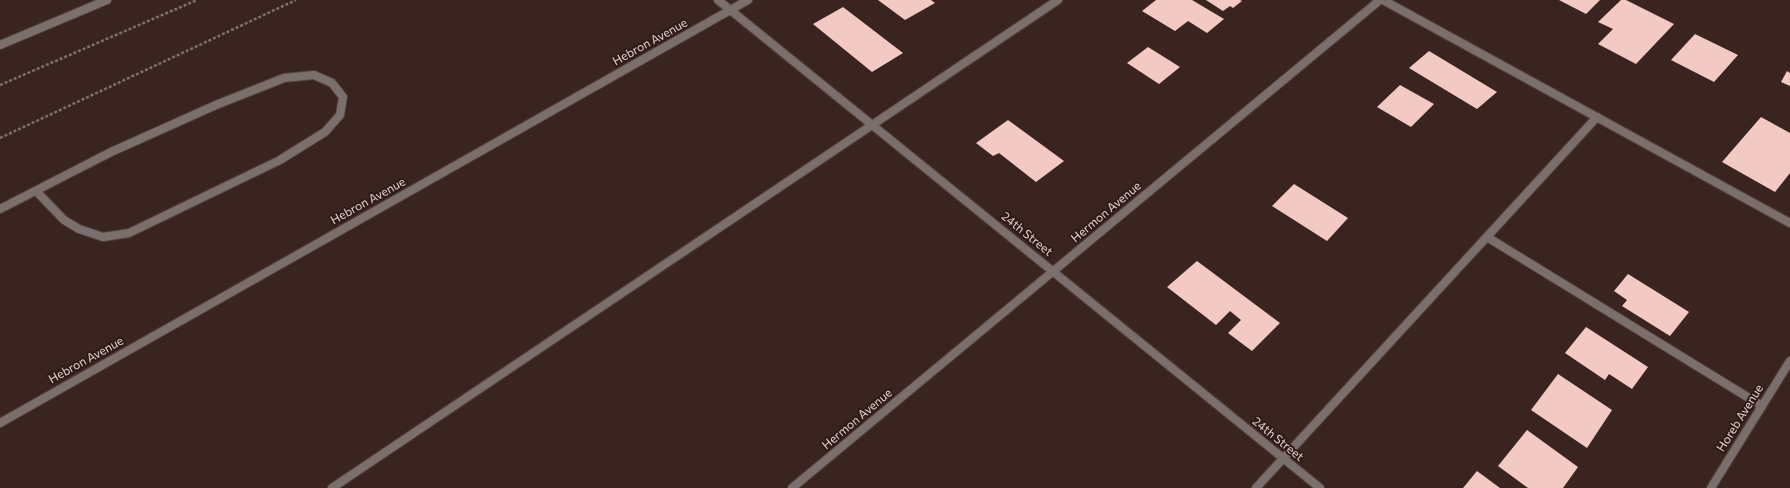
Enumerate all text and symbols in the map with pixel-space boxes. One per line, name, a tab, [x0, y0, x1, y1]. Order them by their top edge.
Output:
street label: Hebron Avenue	[610, 15, 690, 69]
street label: Hebron Avenue	[328, 174, 408, 228]
street label: Hermon Avenue	[1068, 179, 1144, 245]
street label: 24th Street	[999, 209, 1055, 259]
street label: Hebron Avenue	[46, 333, 126, 387]
street label: Horeb Avenue	[1714, 382, 1766, 454]
street label: Hermon Avenue	[819, 386, 895, 452]
street label: 24th Street	[1250, 414, 1306, 464]

